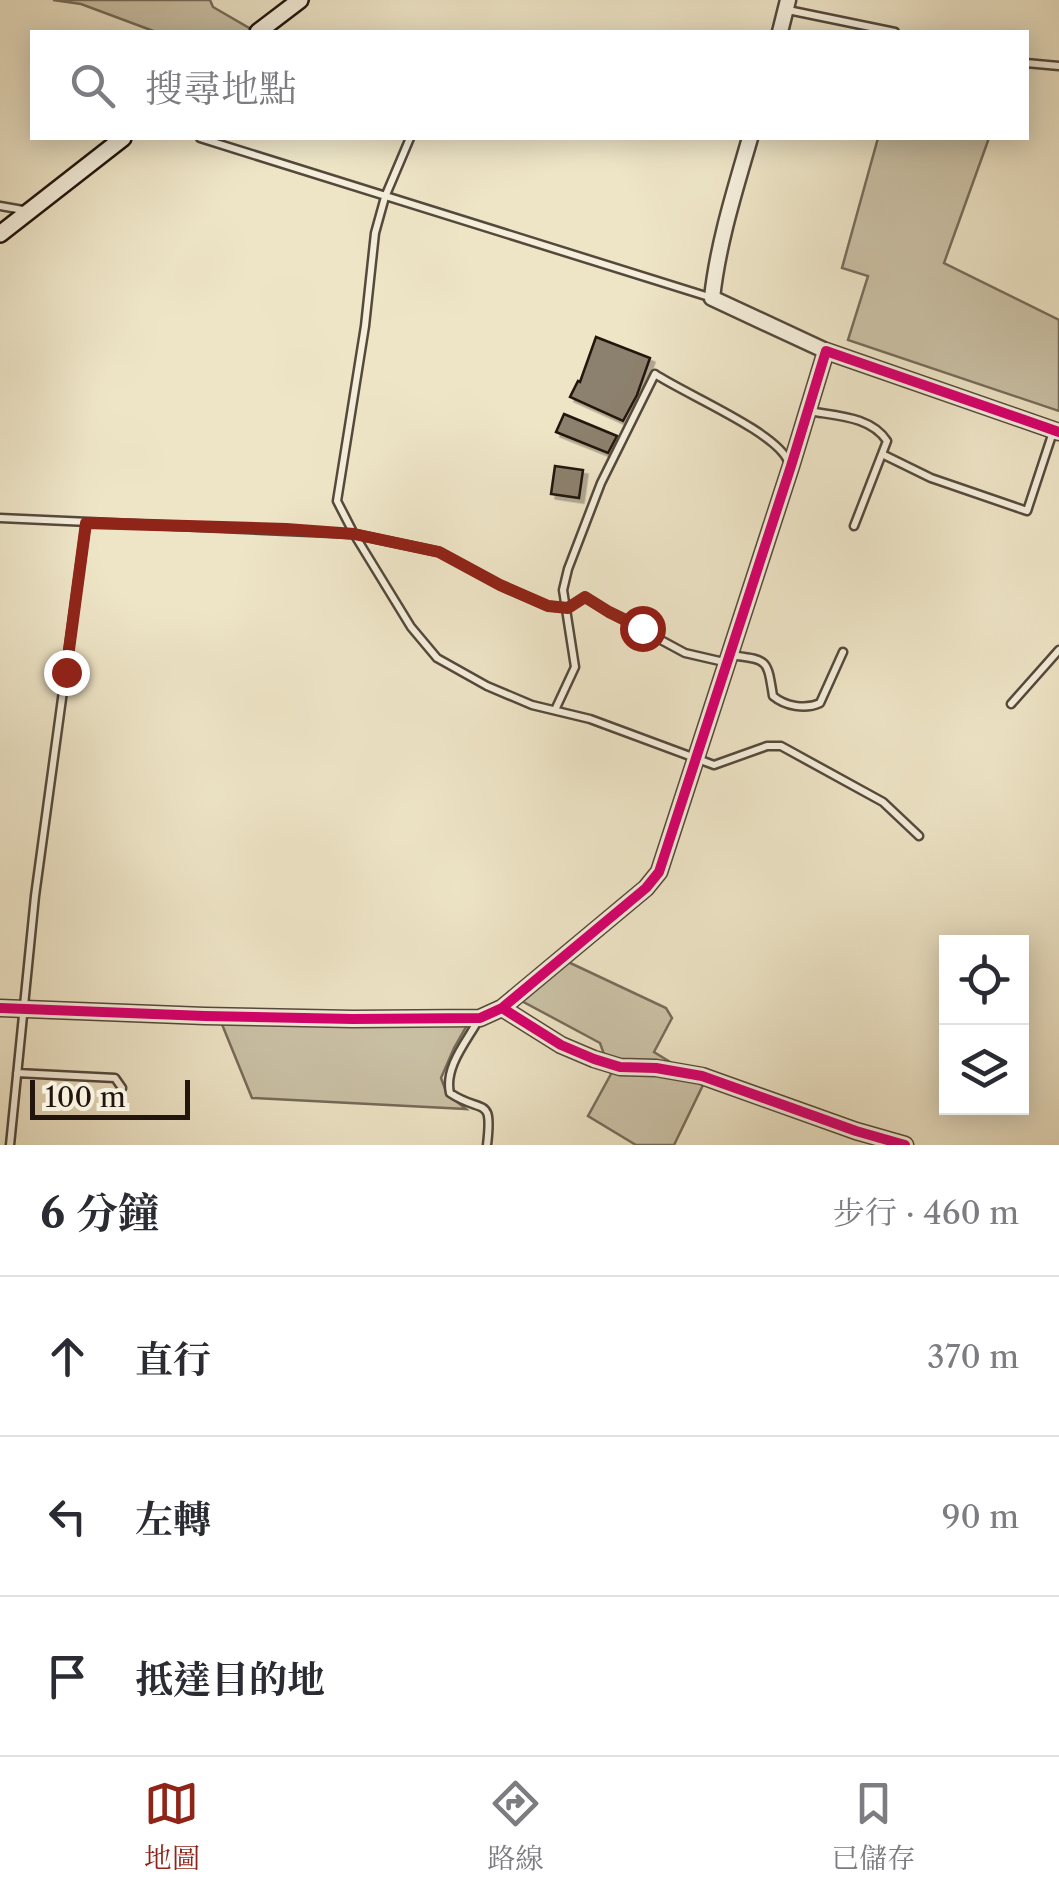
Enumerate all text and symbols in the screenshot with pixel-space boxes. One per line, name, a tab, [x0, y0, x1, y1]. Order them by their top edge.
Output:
search box	[30, 30, 1029, 140]
icon: search	[65, 58, 120, 113]
text: 搜尋地點	[145, 65, 297, 112]
route start	[620, 606, 666, 652]
route end	[44, 650, 90, 696]
map controls	[939, 935, 1029, 1115]
button: locate	[939, 935, 1029, 1025]
button: layers	[939, 1025, 1029, 1115]
scale bar	[30, 1075, 190, 1120]
text: 100 m	[45, 1080, 126, 1114]
text: 6 分鐘	[40, 1187, 160, 1239]
text: 步行 · 460 m	[833, 1193, 1019, 1232]
icon: ahead	[40, 1329, 95, 1384]
text: 直行	[135, 1336, 211, 1383]
text: 370 m	[927, 1337, 1019, 1376]
icon: left	[40, 1489, 95, 1544]
text: 左轉	[135, 1496, 211, 1543]
text: 90 m	[942, 1497, 1019, 1536]
icon: arrive	[40, 1649, 95, 1704]
text: 抵達目的地	[135, 1656, 325, 1703]
tab: 地圖	[144, 1776, 200, 1876]
tab: 路線	[487, 1776, 543, 1876]
tab: 已儲存	[831, 1776, 915, 1876]

